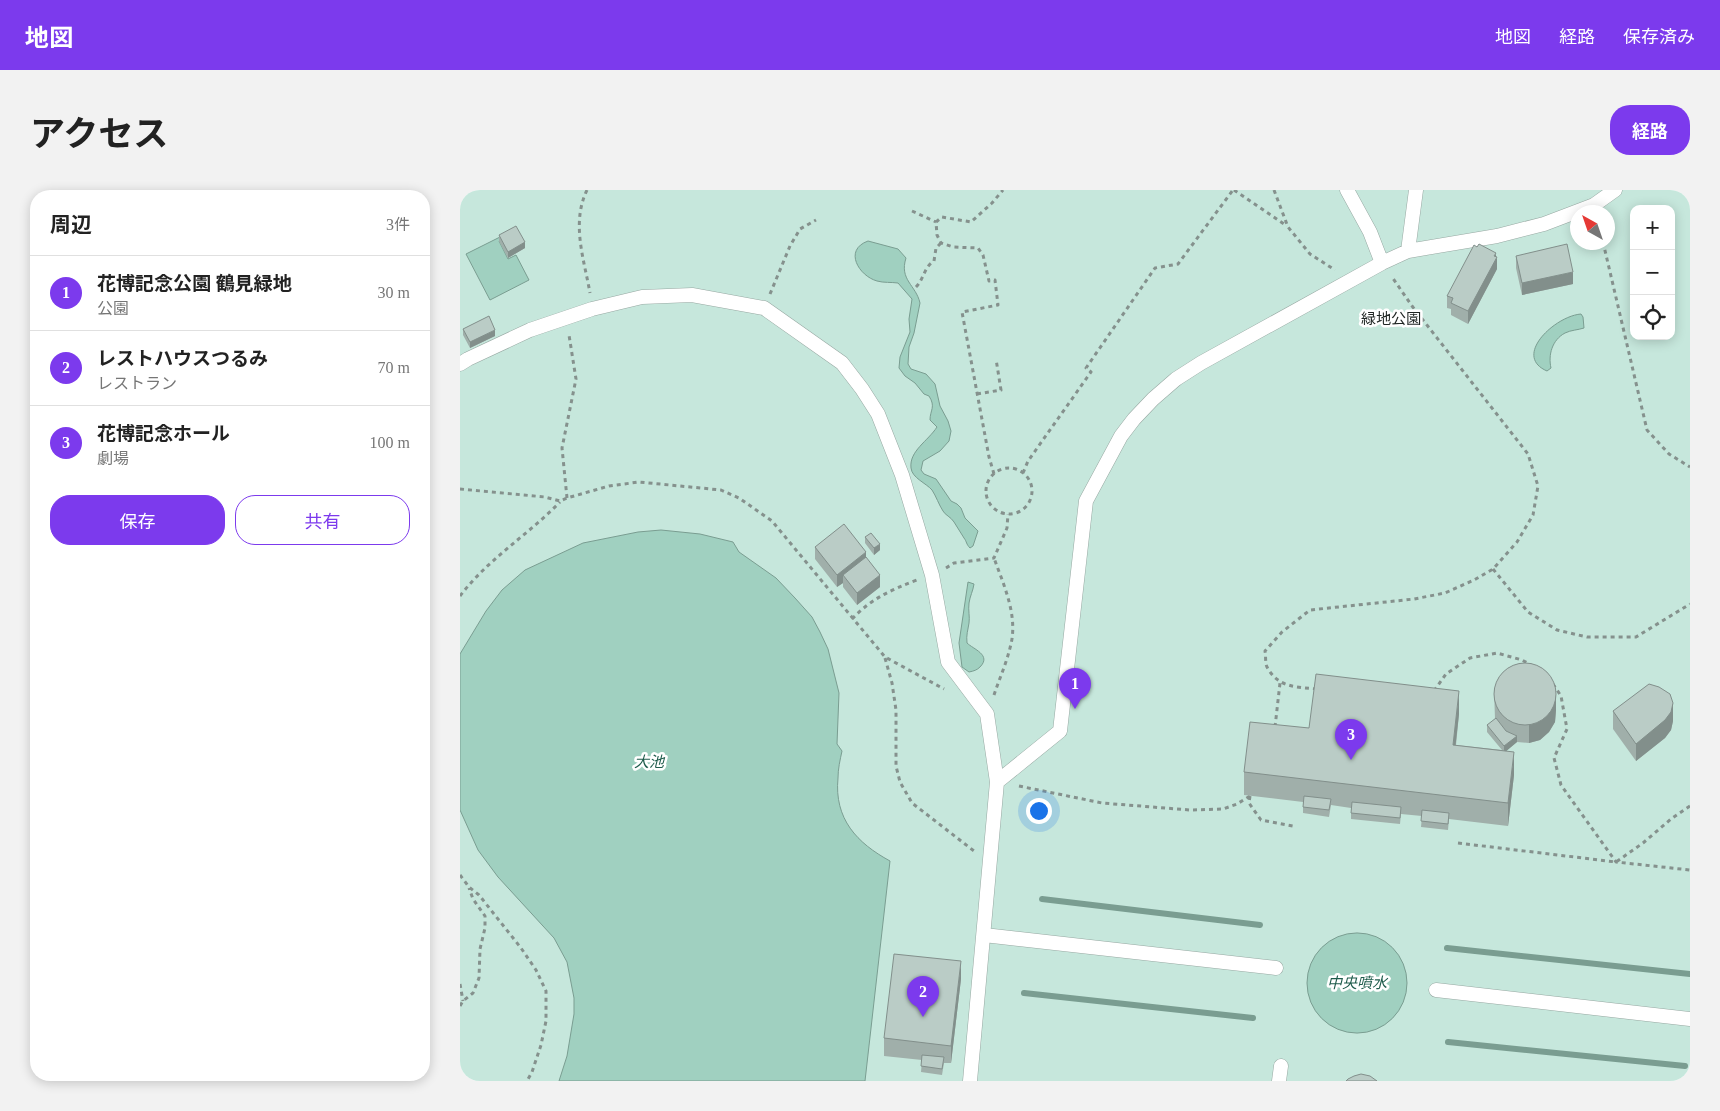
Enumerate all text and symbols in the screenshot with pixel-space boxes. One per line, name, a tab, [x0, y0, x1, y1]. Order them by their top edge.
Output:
text: 地図	[25, 25, 73, 51]
text: 地図	[1495, 27, 1531, 47]
text: 経路	[1559, 27, 1595, 47]
text: 保存済み	[1623, 27, 1695, 47]
button: 経路	[1610, 105, 1690, 155]
text: アクセス	[30, 115, 168, 154]
north arrow	[1570, 205, 1615, 250]
map controls	[1630, 205, 1675, 340]
button: +	[1630, 205, 1675, 250]
text: 周辺	[50, 213, 92, 237]
text: 3件	[386, 216, 410, 233]
button: −	[1630, 250, 1675, 295]
text: 花博記念公園 鶴見緑地	[97, 273, 292, 294]
text: 1	[62, 284, 70, 301]
text: 30 m	[378, 284, 410, 301]
button: locate	[1630, 295, 1675, 340]
text: 公園	[97, 300, 129, 317]
district label: 緑地公園	[1361, 311, 1421, 327]
text: レストハウスつるみ	[97, 348, 268, 369]
text: 2	[62, 359, 70, 376]
text: 70 m	[378, 359, 410, 376]
text: レストラン	[97, 375, 177, 392]
text: 花博記念ホール	[97, 423, 230, 444]
text: 3	[62, 434, 70, 451]
text: 100 m	[370, 434, 410, 451]
text: 劇場	[97, 450, 129, 467]
button: 保存	[50, 495, 225, 545]
button: 共有	[235, 495, 410, 545]
pin: 1	[1059, 668, 1091, 709]
pin: 3	[1335, 719, 1367, 760]
water label: 大池	[634, 754, 666, 770]
your location	[1026, 798, 1052, 824]
water label: 中央噴水	[1327, 975, 1389, 991]
pin: 2	[907, 976, 939, 1017]

